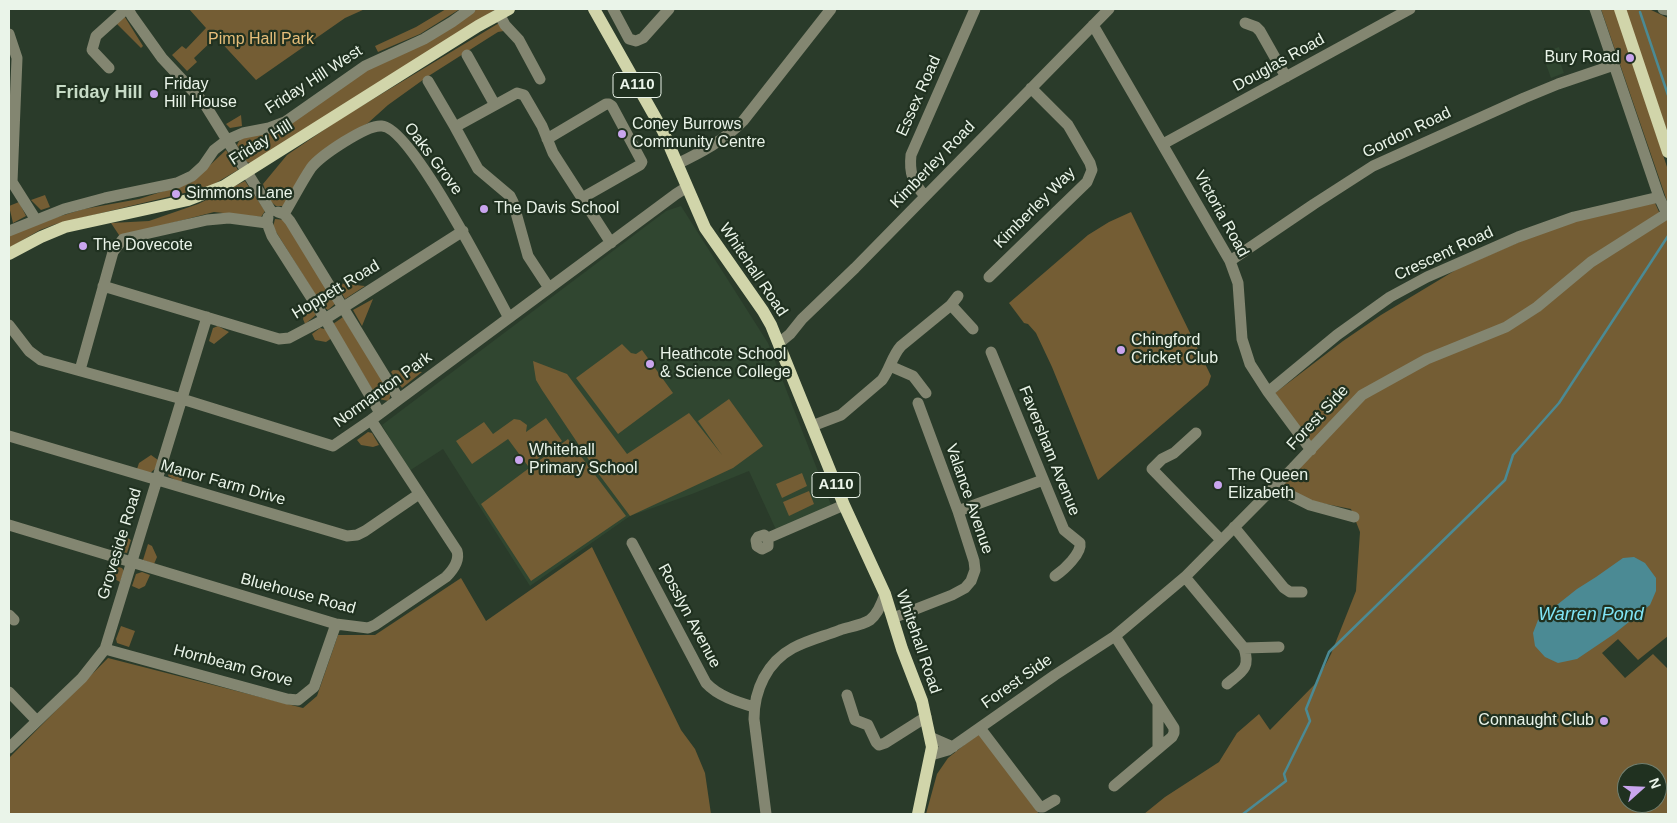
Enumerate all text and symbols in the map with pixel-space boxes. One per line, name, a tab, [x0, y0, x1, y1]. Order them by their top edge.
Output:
park label: Pimp Hall Park	[208, 30, 314, 50]
street label: Douglas Road	[1230, 30, 1328, 96]
street label: Friday Hill West	[262, 42, 366, 118]
place label: Bury Road	[1544, 48, 1620, 68]
marker: Bury Road	[1624, 52, 1636, 64]
street label: Essex Road	[893, 53, 945, 139]
road number: A110	[613, 72, 661, 98]
place label: Friday Hill House	[164, 75, 237, 113]
district label: Friday Hill	[55, 82, 143, 104]
marker: Friday Hill House	[148, 88, 160, 100]
street label: Gordon Road	[1360, 103, 1454, 163]
place label: Coney Burrows Community Centre	[632, 115, 765, 153]
street label: Friday Hill	[226, 116, 296, 170]
street label: Kimberley Road	[887, 117, 979, 213]
street label: Oaks Grove	[400, 119, 466, 199]
marker: Coney Burrows Community Centre	[616, 128, 628, 140]
street label: Kimberley Way	[990, 163, 1080, 253]
street label: Victoria Road	[1189, 167, 1253, 261]
place label: Simmons Lane	[186, 184, 293, 204]
marker: Simmons Lane	[170, 188, 182, 200]
place label: The Davis School	[494, 199, 619, 219]
marker: The Davis School	[478, 203, 490, 215]
street label: Whitehall Road	[715, 220, 791, 320]
street label: Crescent Road	[1392, 223, 1496, 285]
place label: The Dovecote	[93, 236, 193, 256]
marker: The Dovecote	[77, 240, 89, 252]
street label: Hoppett Road	[289, 256, 383, 324]
place label: Chingford Cricket Club	[1131, 331, 1218, 369]
marker: Chingford Cricket Club	[1115, 344, 1127, 356]
place label: Heathcote School & Science College	[660, 345, 791, 383]
street label: Normanton Park	[330, 348, 436, 432]
marker: Heathcote School & Science College	[644, 358, 656, 370]
street label: Forest Side	[1283, 382, 1353, 454]
street label: Faversham Avenue	[1014, 383, 1084, 519]
place label: Whitehall Primary School	[529, 441, 637, 479]
street label: Valance Avenue	[941, 441, 997, 557]
marker: Whitehall Primary School	[513, 454, 525, 466]
street label: Manor Farm Drive	[158, 456, 288, 510]
place label: The Queen Elizabeth	[1228, 466, 1308, 504]
road number: A110	[812, 472, 860, 498]
marker: The Queen Elizabeth	[1212, 479, 1224, 491]
street label: Groveside Road	[94, 486, 146, 602]
street label: Rosslyn Avenue	[653, 561, 725, 671]
street label: Bluehouse Road	[238, 569, 358, 619]
street label: Whitehall Road	[891, 588, 945, 696]
water label: Warren Pond	[1538, 604, 1644, 626]
street label: Hornbeam Grove	[171, 641, 295, 691]
street label: Forest Side	[978, 651, 1056, 713]
place label: Connaught Club	[1478, 711, 1594, 731]
marker: Connaught Club	[1598, 715, 1610, 727]
north arrow	[1617, 763, 1667, 813]
text: N	[1646, 776, 1664, 791]

